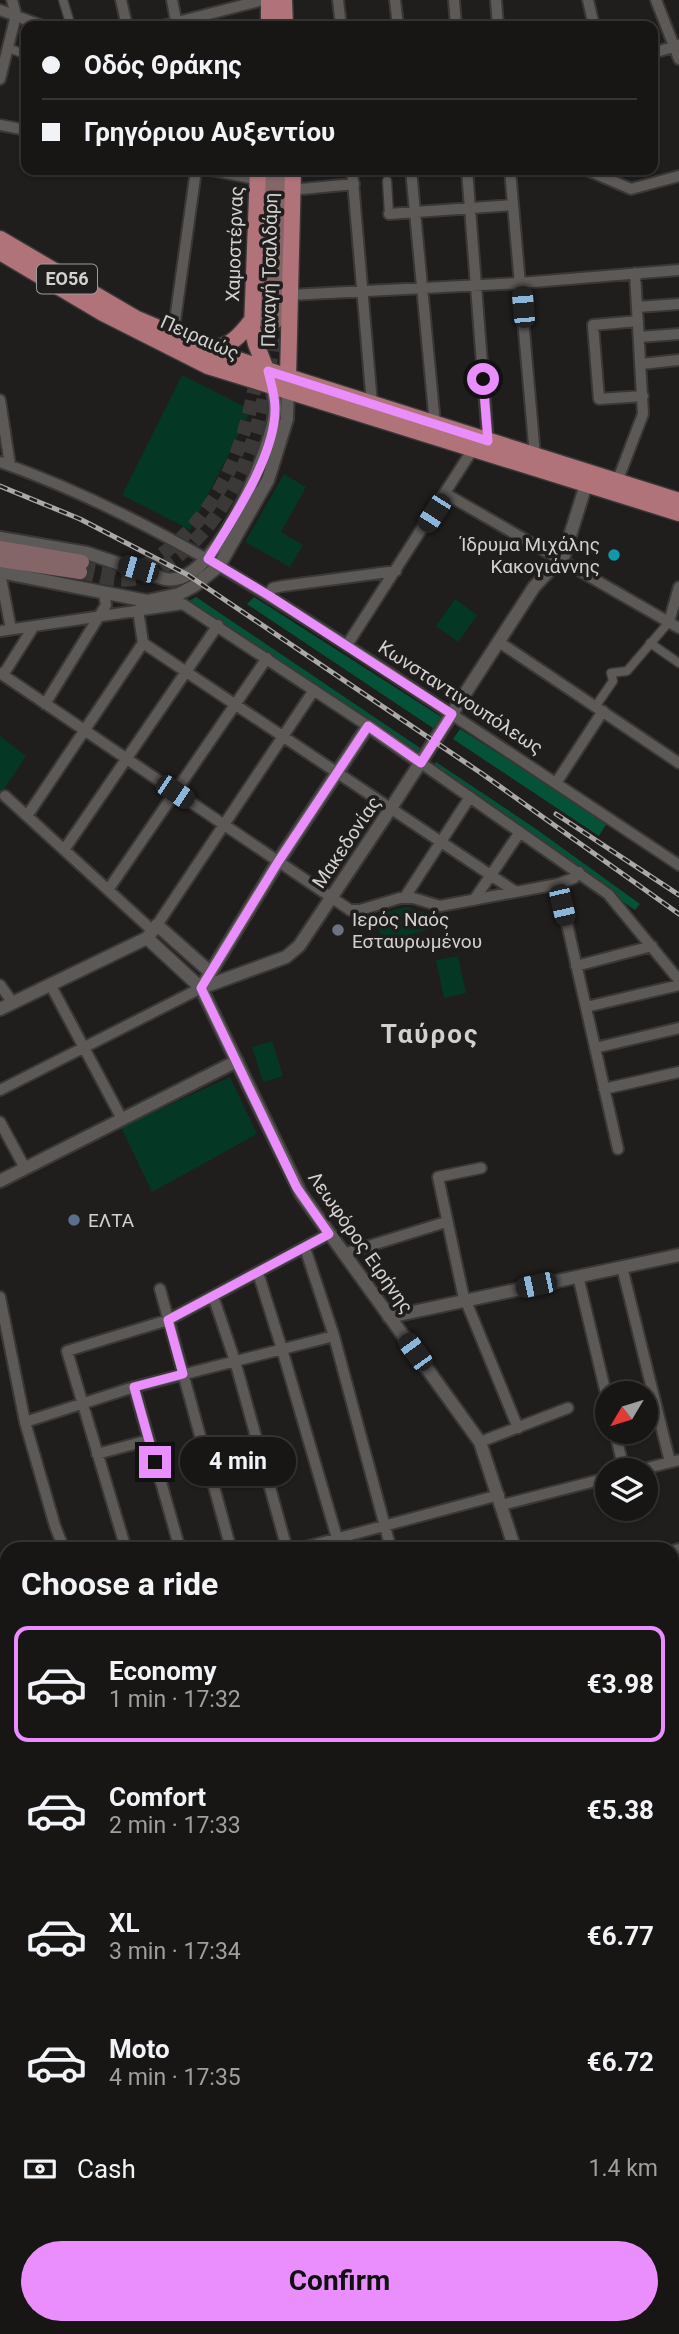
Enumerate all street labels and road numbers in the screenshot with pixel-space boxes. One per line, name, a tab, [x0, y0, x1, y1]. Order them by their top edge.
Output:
street label: Χαμοστέρνας	[221, 186, 248, 302]
street label: Παναγή Τσαλδάρη	[257, 192, 282, 348]
road number: ΕΟ56	[37, 264, 97, 293]
street label: Πειραιώς	[157, 310, 243, 365]
street label: Κωνσταντινουπόλεως	[374, 635, 547, 759]
street label: Μακεδονίας	[307, 792, 386, 893]
street label: Λεωφόρος Ειρήνης	[303, 1167, 418, 1318]

